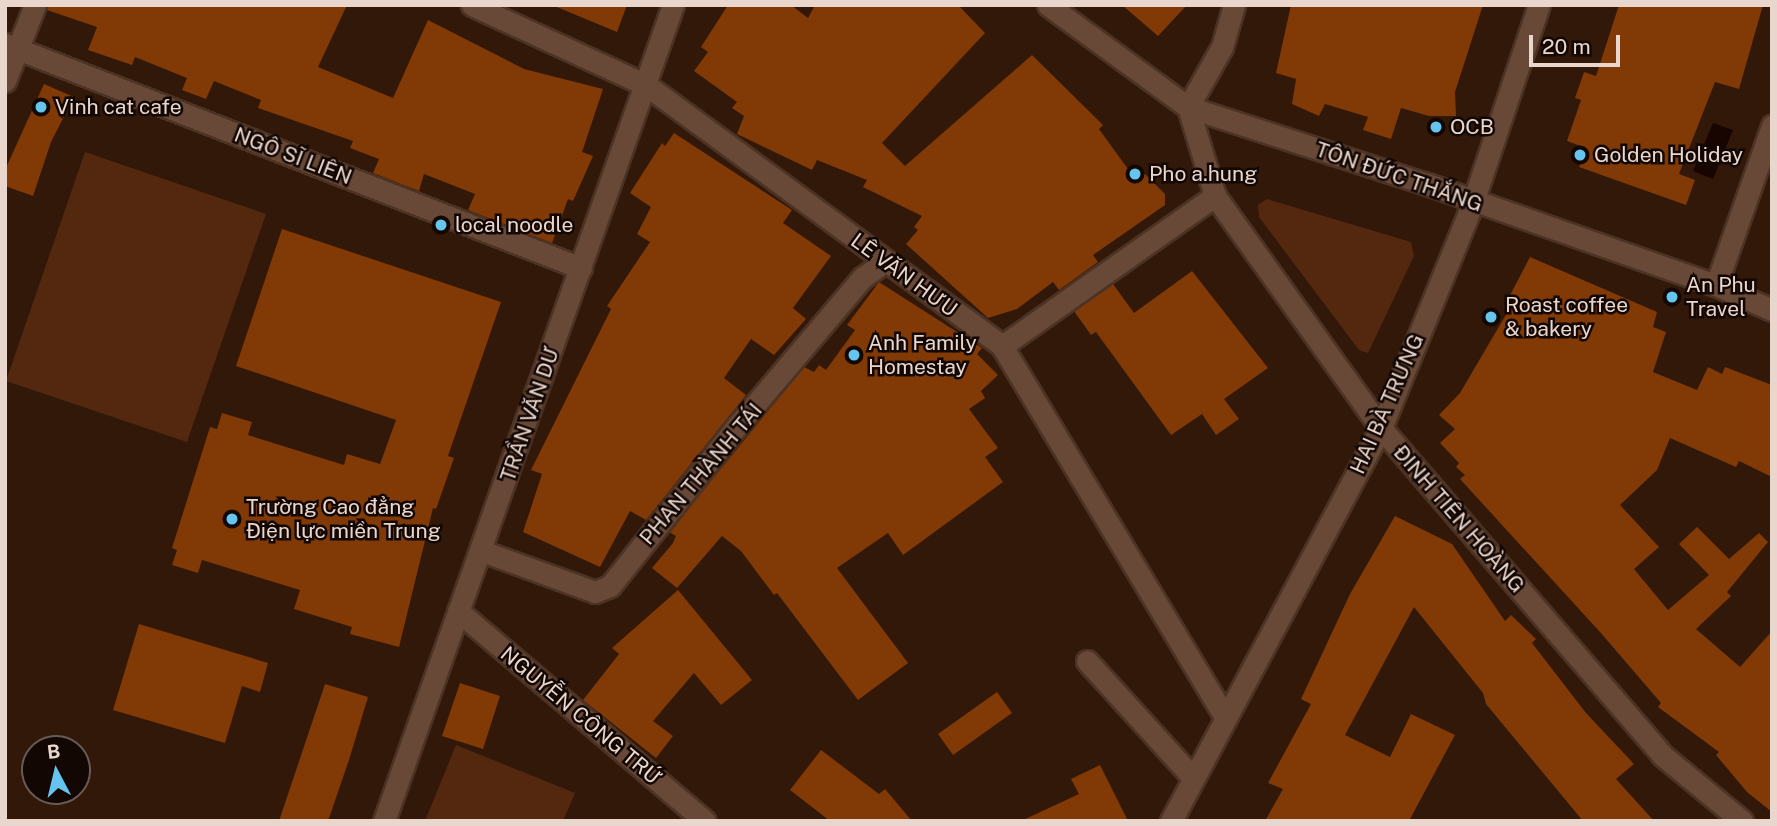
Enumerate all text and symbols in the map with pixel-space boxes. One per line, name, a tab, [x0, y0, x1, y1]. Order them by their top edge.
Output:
scale bar	[1532, 21, 1623, 65]
text: 20 m	[1542, 34, 1591, 59]
place label: Vinh cat cafe	[55, 94, 182, 120]
marker: Vinh cat cafe	[33, 99, 49, 115]
place label: OCB	[1450, 114, 1494, 140]
marker: OCB	[1428, 119, 1444, 135]
street label: NGÔ SĨ LIÊN	[231, 122, 355, 190]
street label: TÔN ĐỨC THẮNG	[1312, 137, 1486, 217]
place label: Golden Holiday	[1594, 142, 1743, 168]
marker: Golden Holiday	[1572, 147, 1588, 163]
place label: Pho a.hung	[1149, 161, 1257, 187]
marker: Pho a.hung	[1127, 166, 1143, 182]
place label: local noodle	[455, 212, 573, 238]
marker: local noodle	[433, 217, 449, 233]
street label: LÊ VĂN HƯU	[846, 228, 962, 322]
place label: An Phu Travel	[1686, 272, 1756, 322]
marker: An Phu Travel	[1664, 289, 1680, 305]
place label: Roast coffee & bakery	[1505, 292, 1628, 342]
marker: Roast coffee & bakery	[1483, 309, 1499, 325]
place label: Anh Family Homestay	[868, 330, 977, 380]
street label: HAI BÀ TRƯNG	[1345, 330, 1429, 478]
street label: TRẦN VĂN DƯ	[495, 343, 565, 485]
marker: Anh Family Homestay	[846, 347, 862, 363]
street label: PHAN THÀNH TÁI	[634, 398, 768, 550]
street label: ĐINH TIÊN HOÀNG	[1388, 440, 1530, 598]
place label: Trường Cao đẳng Điện lực miền Trung	[246, 494, 441, 544]
marker: Trường Cao đẳng Điện lực miền Trung	[224, 511, 240, 527]
street label: NGUYỄN CÔNG TRỨ	[495, 641, 667, 791]
north arrow	[21, 735, 91, 805]
text: B	[46, 739, 61, 763]

